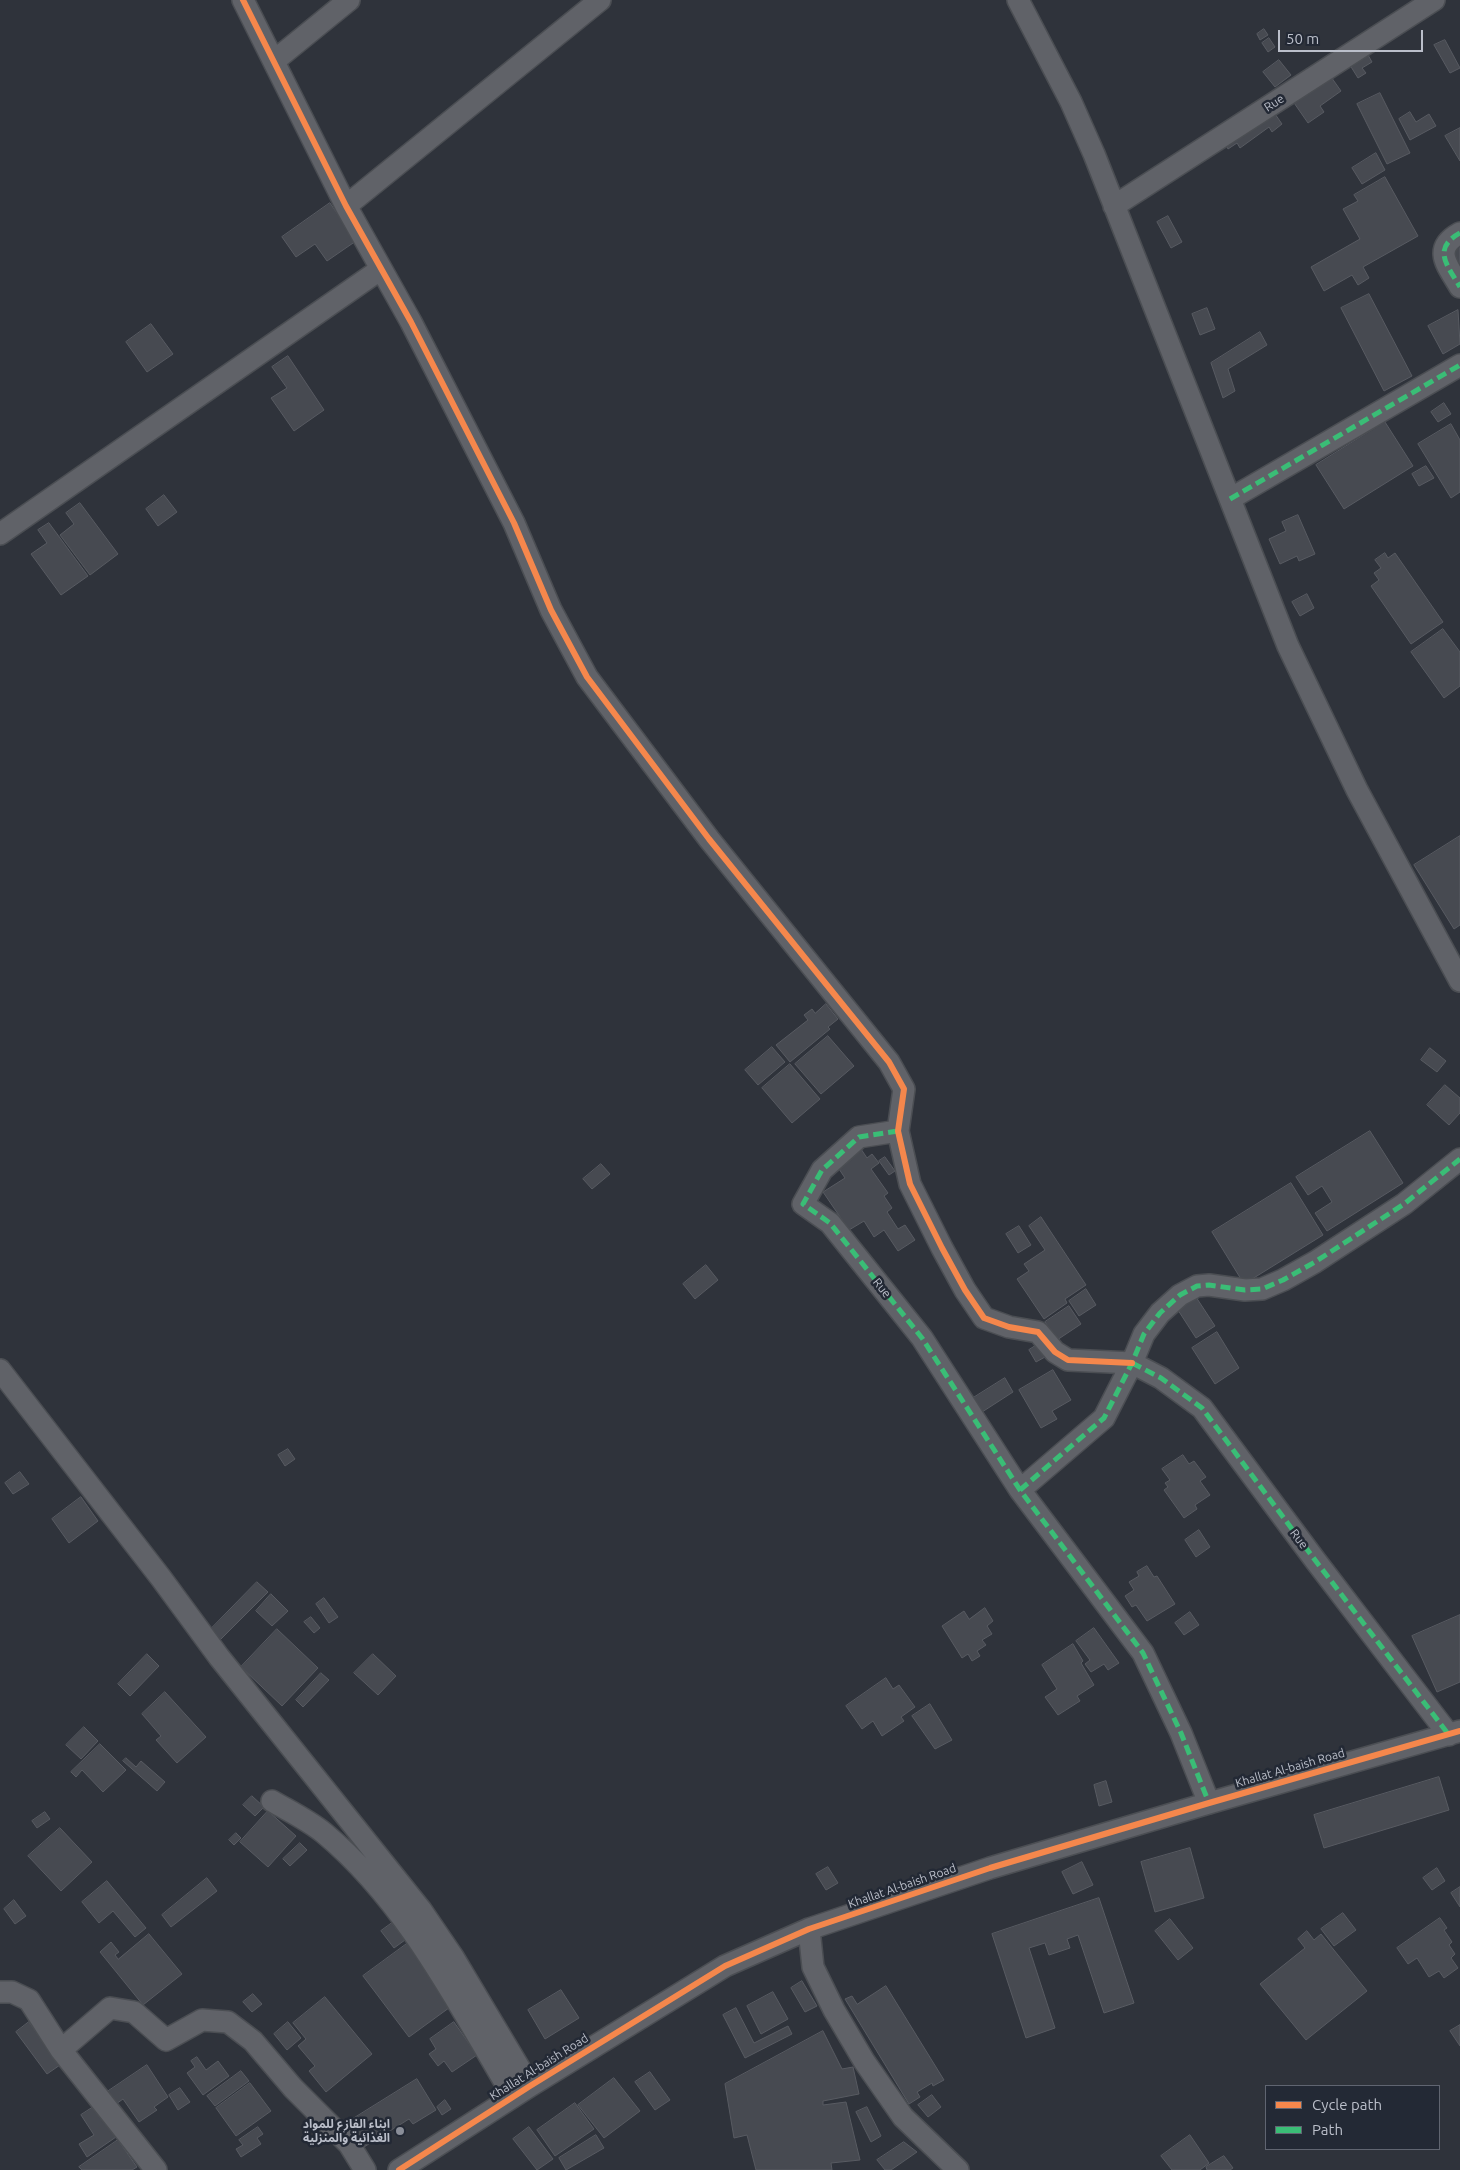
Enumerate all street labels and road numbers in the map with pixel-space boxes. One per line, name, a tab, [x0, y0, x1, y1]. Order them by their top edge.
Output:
street label: Rue	[1261, 91, 1287, 115]
street label: Rue	[870, 1275, 894, 1301]
street label: Rue	[1287, 1526, 1311, 1552]
street label: Khallat Al-baish Road	[1234, 1745, 1346, 1791]
street label: Khallat Al-baish Road	[846, 1861, 958, 1911]
street label: Khallat Al-baish Road	[487, 2031, 591, 2103]

